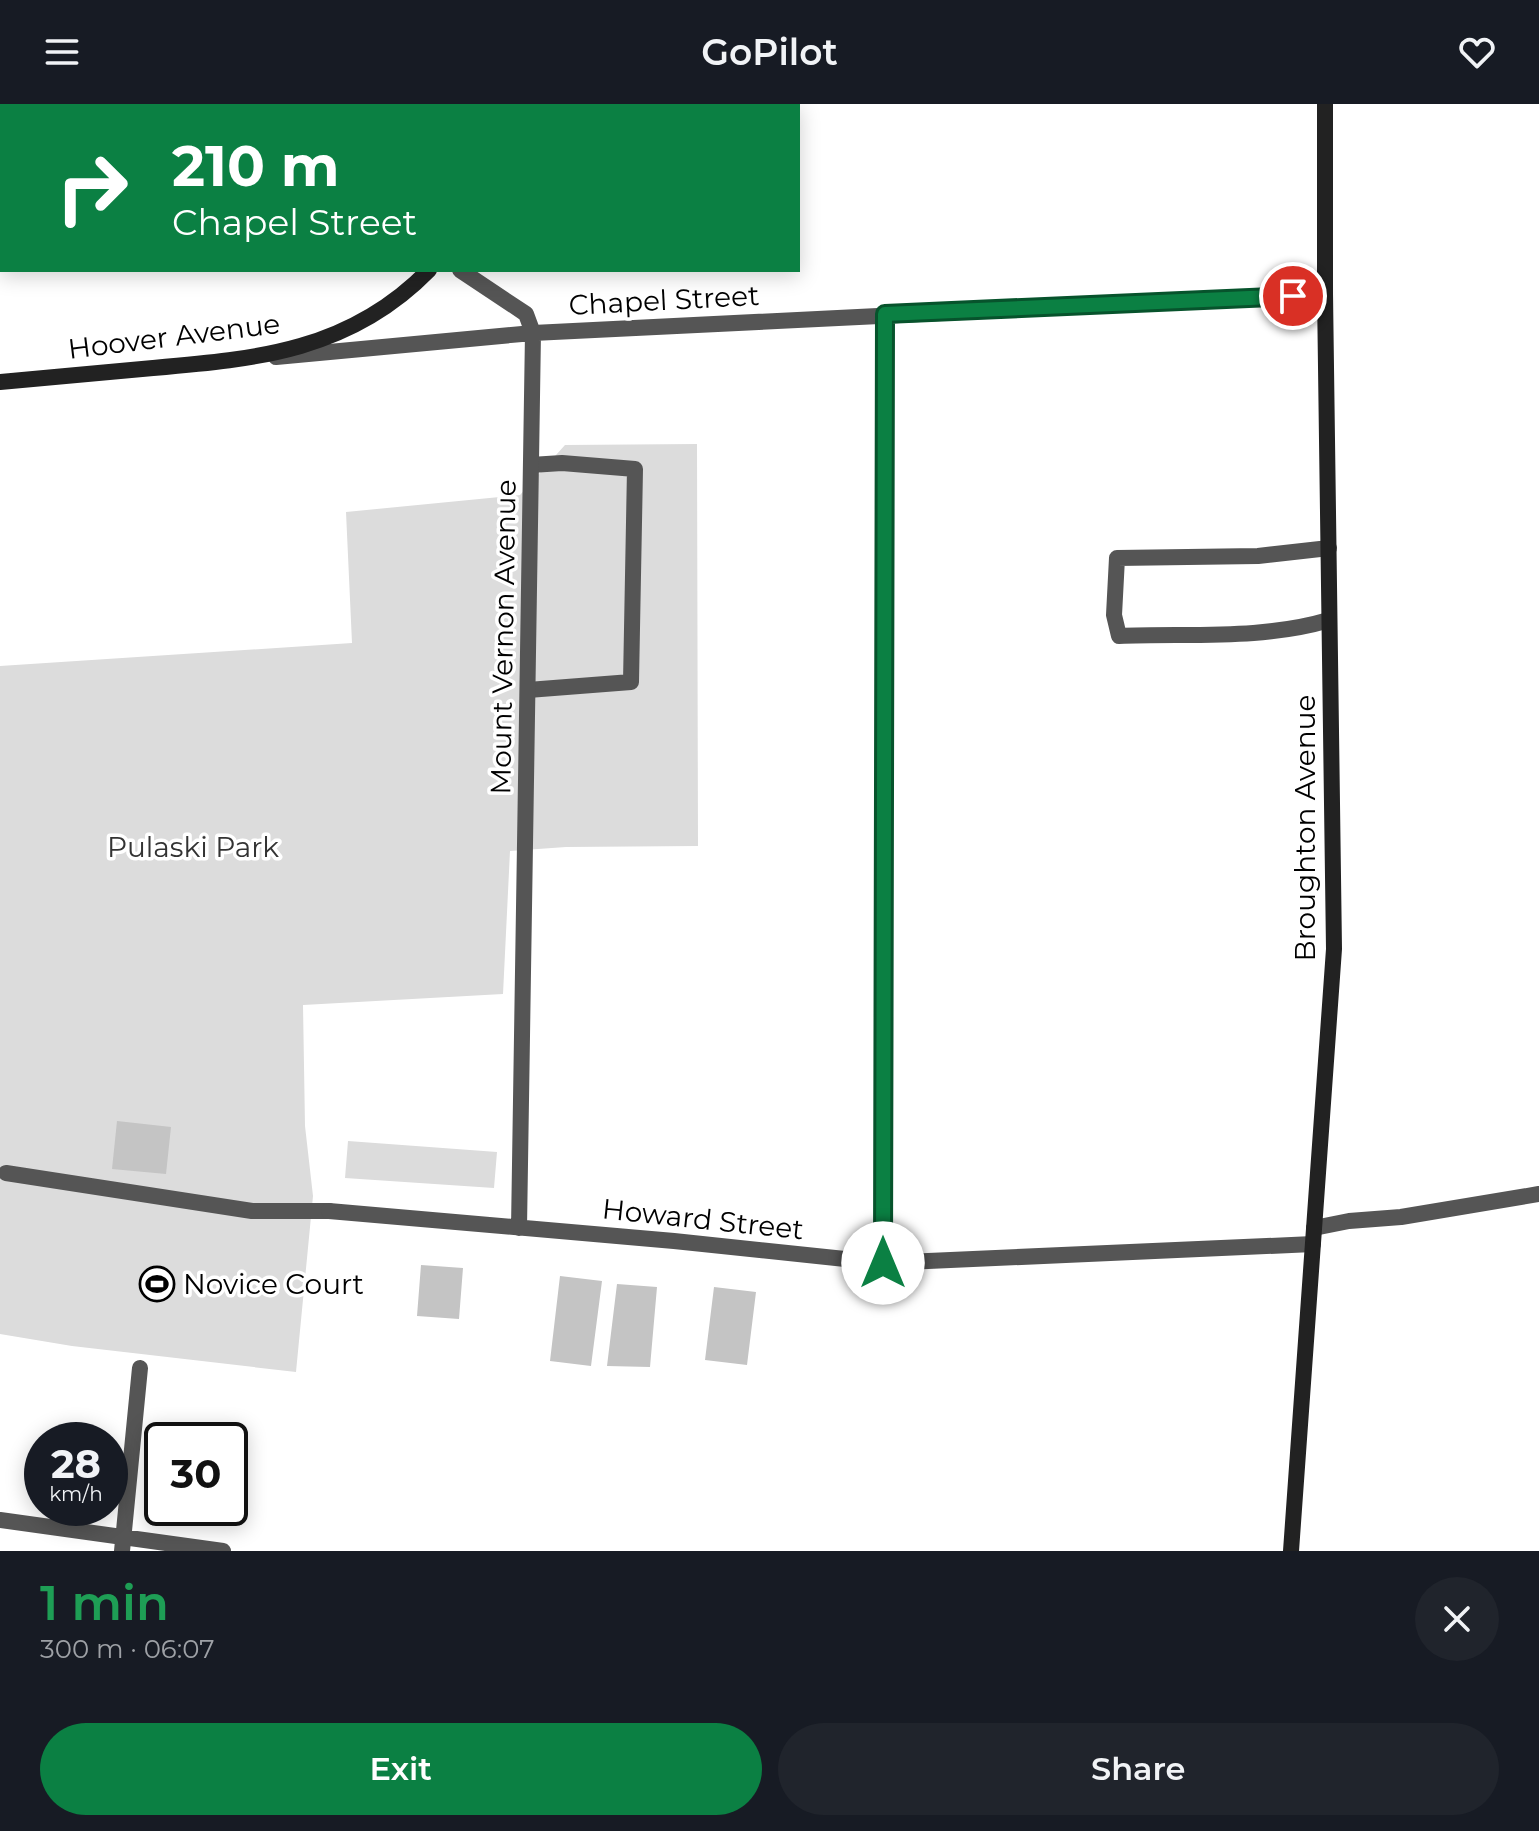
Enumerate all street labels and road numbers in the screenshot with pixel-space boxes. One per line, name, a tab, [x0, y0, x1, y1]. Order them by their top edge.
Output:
street label: Chapel Street	[568, 278, 760, 322]
street label: Hoover Avenue	[66, 306, 282, 366]
street label: Mount Vernon Avenue	[483, 479, 523, 795]
street label: Broughton Avenue	[1288, 695, 1322, 961]
street label: Howard Street	[601, 1192, 805, 1246]

